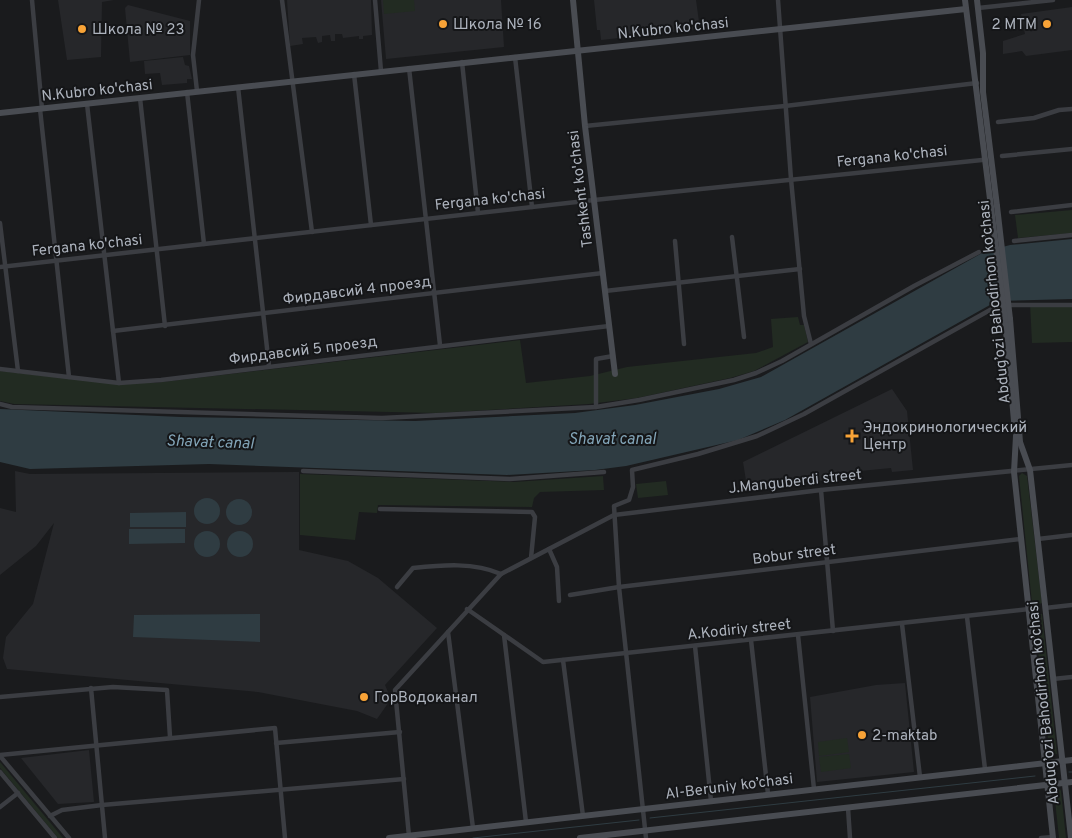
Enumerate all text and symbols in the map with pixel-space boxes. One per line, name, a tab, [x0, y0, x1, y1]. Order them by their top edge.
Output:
street label: N.Kubro ko'chasi	[617, 14, 730, 45]
place label: Школа № 16	[453, 16, 542, 35]
place label: 2 MTM	[992, 16, 1037, 35]
marker: Школа № 16	[437, 18, 449, 30]
marker: 2 MTM	[1041, 18, 1053, 30]
place label: Школа № 23	[92, 21, 184, 40]
marker: Школа № 23	[76, 23, 88, 35]
street label: N.Kubro ko'chasi	[41, 76, 154, 107]
street label: Tashkent ko'chasi	[565, 129, 598, 249]
street label: Fergana ko'chasi	[836, 142, 949, 173]
street label: Fergana ko'chasi	[434, 185, 547, 216]
street label: Abdug’ozi Bahodirhon ko’chasi	[975, 199, 1016, 405]
street label: Fergana ko'chasi	[31, 231, 144, 262]
street label: Фирдавсий 4 проезд	[282, 273, 432, 310]
street label: Фирдавсий 5 проезд	[228, 333, 378, 370]
place label: Эндокринологический Центр	[863, 419, 1027, 455]
marker: Эндокринологический Центр	[845, 429, 859, 443]
water label: Shavat canal	[568, 430, 657, 450]
water label: Shavat canal	[166, 431, 255, 455]
street label: J.Manguberdi street	[728, 466, 863, 499]
street label: Bobur street	[751, 541, 837, 570]
street label: Abdug’ozi Bahodirhon ko’chasi	[1024, 600, 1065, 806]
street label: A.Kodiriy street	[686, 616, 792, 645]
place label: ГорВодоканал	[374, 689, 478, 708]
marker: ГорВодоканал	[358, 691, 370, 703]
place label: 2-maktab	[872, 727, 937, 746]
marker: 2-maktab	[856, 729, 868, 741]
street label: Al-Beruniy ko’chasi	[664, 770, 794, 805]

